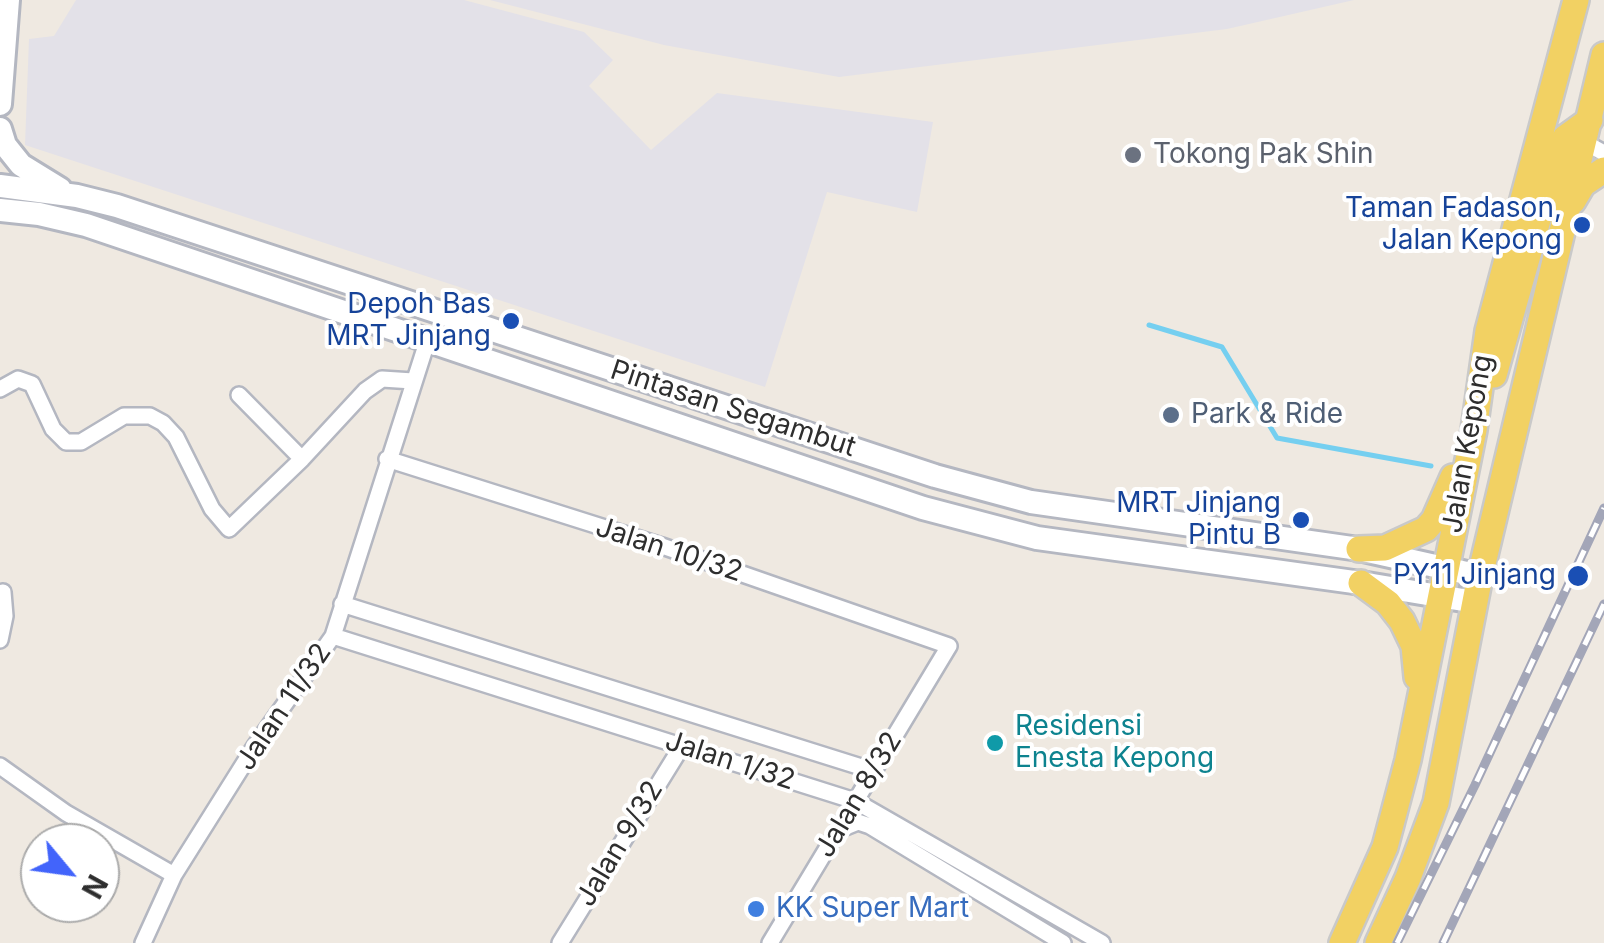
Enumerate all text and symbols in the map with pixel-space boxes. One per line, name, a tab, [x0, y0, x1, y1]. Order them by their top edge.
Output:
place label: Tokong Pak Shin	[1153, 138, 1373, 172]
marker: Tokong Pak Shin	[1122, 144, 1144, 166]
place label: Taman Fadason, Jalan Kepong	[1345, 192, 1562, 258]
marker: Taman Fadason, Jalan Kepong	[1571, 214, 1593, 236]
place label: Depoh Bas MRT Jinjang	[326, 288, 491, 354]
marker: Depoh Bas MRT Jinjang	[500, 310, 522, 332]
street label: Jalan Kepong	[1436, 352, 1500, 536]
street label: Pintasan Segambut	[606, 354, 860, 464]
place label: Park & Ride	[1191, 398, 1343, 432]
marker: Park & Ride	[1160, 404, 1182, 426]
place label: MRT Jinjang Pintu B	[1116, 487, 1281, 553]
marker: MRT Jinjang Pintu B	[1290, 509, 1312, 531]
street label: Jalan 10/32	[591, 511, 747, 589]
place label: PY11 Jinjang	[1393, 559, 1556, 593]
marker: PY11 Jinjang	[1565, 563, 1591, 589]
street label: Jalan 11/32	[229, 637, 339, 777]
place label: Residensi Enesta Kepong	[1015, 710, 1214, 776]
street label: Jalan 1/32	[661, 724, 799, 798]
street label: Jalan 8/32	[808, 726, 910, 864]
marker: Residensi Enesta Kepong	[984, 732, 1006, 754]
street label: Jalan 9/32	[569, 775, 671, 913]
north arrow	[20, 823, 120, 923]
text: N	[74, 869, 115, 904]
place label: KK Super Mart	[776, 892, 969, 926]
marker: KK Super Mart	[745, 898, 767, 920]

